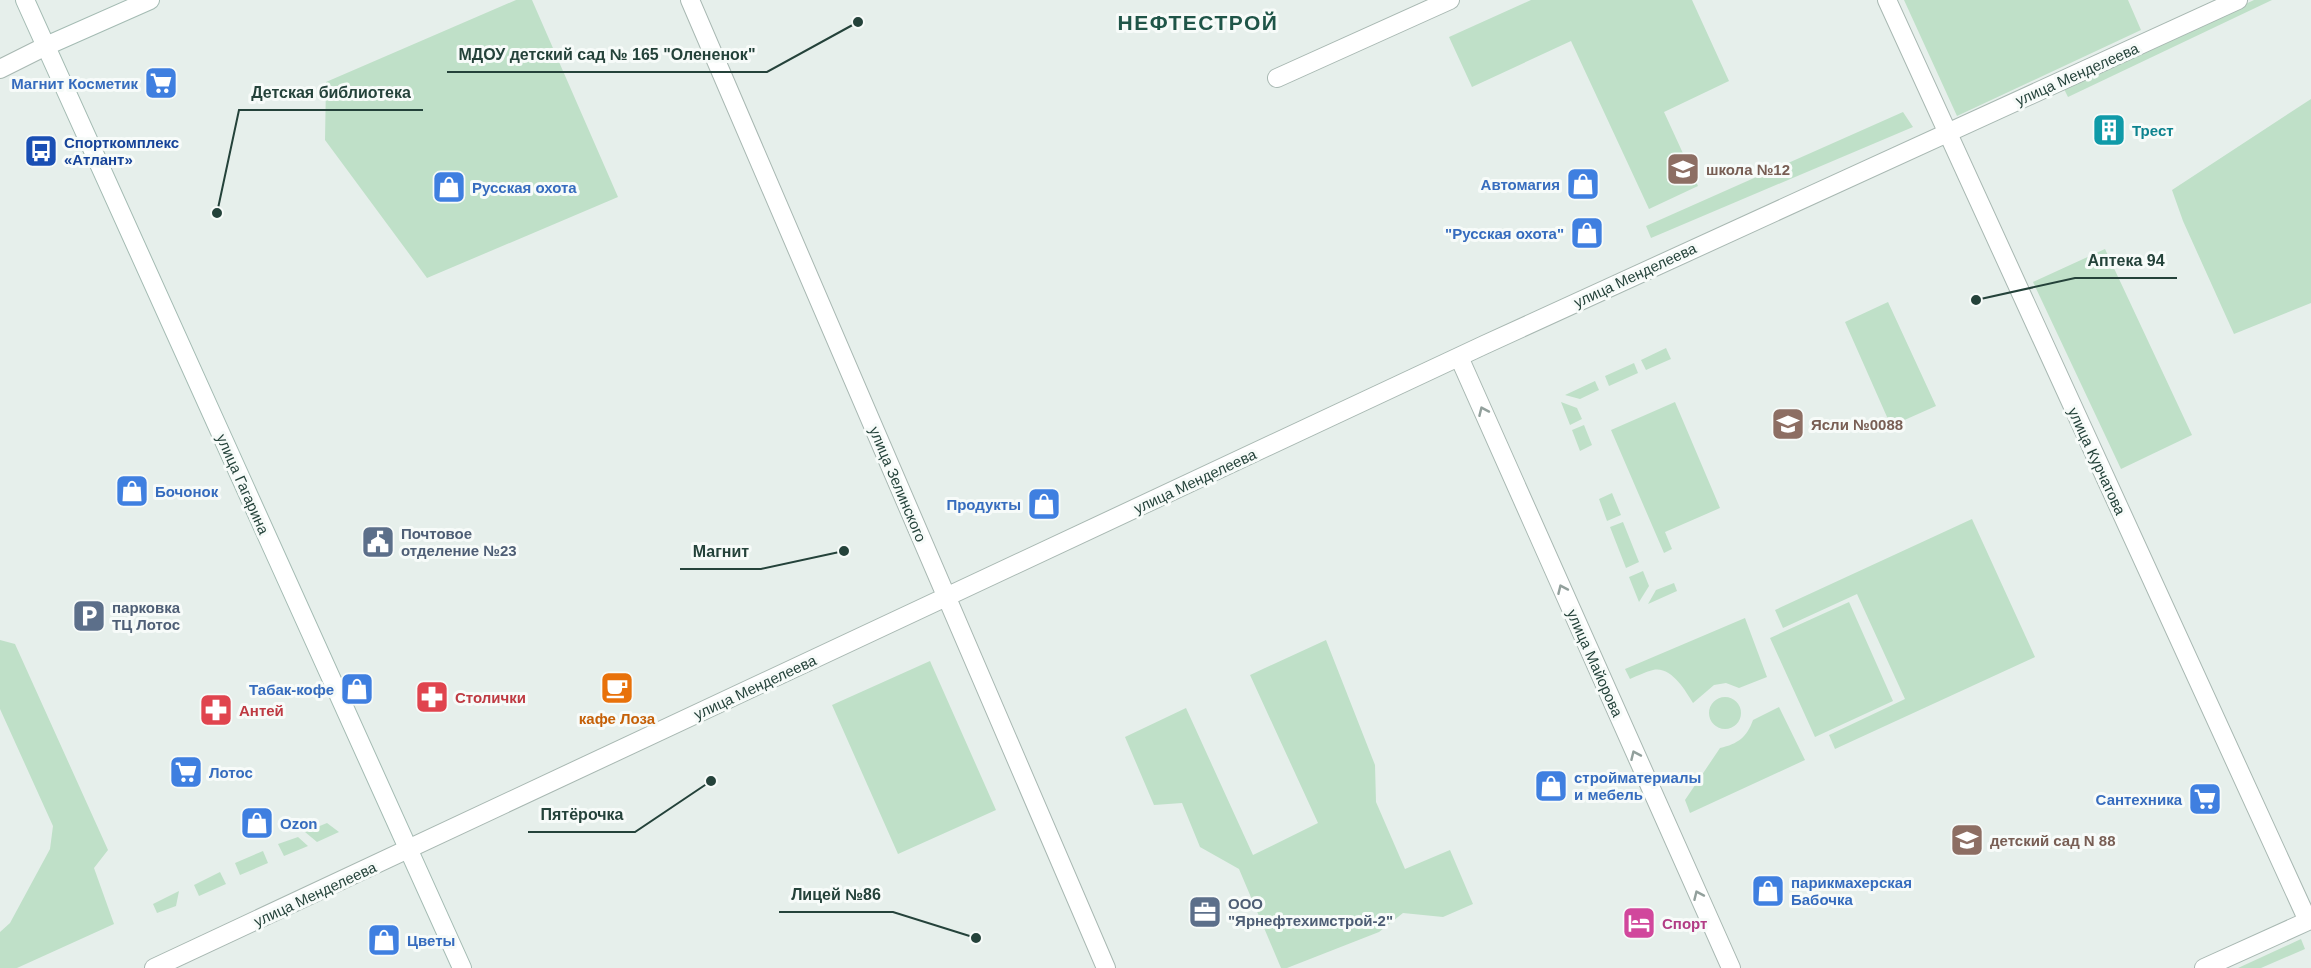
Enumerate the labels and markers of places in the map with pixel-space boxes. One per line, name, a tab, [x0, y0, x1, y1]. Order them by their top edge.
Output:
callout: МДОУ детский сад № 165 "Олененок"	[447, 38, 767, 72]
supermarket icon: Магнит Косметик	[143, 65, 179, 101]
place label: Магнит Косметик	[11, 75, 138, 92]
callout: Детская библиотека	[239, 76, 423, 110]
building icon: Трест	[2091, 112, 2127, 148]
place label: Трест	[2132, 122, 2174, 139]
bus stop icon: Спорткомплекс «Атлант»	[23, 133, 59, 169]
place label: Спорткомплекс «Атлант»	[64, 134, 179, 168]
school or university icon: школа №12	[1665, 151, 1701, 187]
place label: школа №12	[1706, 161, 1790, 178]
shop icon: Автомагия	[1565, 166, 1601, 202]
shop icon: Русская охота	[431, 169, 467, 205]
place label: Автомагия	[1481, 176, 1560, 193]
place label: Русская охота	[472, 179, 577, 196]
shop icon: "Русская охота"	[1569, 215, 1605, 251]
place label: "Русская охота"	[1445, 225, 1564, 242]
callout: Аптека 94	[2075, 244, 2177, 278]
school or university icon: Ясли №0088	[1770, 406, 1806, 442]
place label: Ясли №0088	[1811, 416, 1903, 433]
shop icon: Бочонок	[114, 473, 150, 509]
place label: Бочонок	[155, 483, 219, 500]
shop icon: Продукты	[1026, 486, 1062, 522]
place label: Продукты	[946, 496, 1021, 513]
public building icon: Почтовое отделение №23	[360, 524, 396, 560]
place label: Почтовое отделение №23	[401, 525, 517, 559]
callout: Магнит	[680, 535, 761, 569]
parking icon: парковка ТЦ Лотос	[71, 598, 107, 634]
place label: парковка ТЦ Лотос	[112, 599, 181, 633]
cafe icon: кафе Лоза	[599, 670, 635, 706]
shop icon: Табак-кофе	[339, 671, 375, 707]
pharmacy icon: Столички	[414, 679, 450, 715]
place label: Табак-кофе	[249, 681, 334, 698]
place label: Столички	[455, 689, 526, 706]
pharmacy icon: Антей	[198, 692, 234, 728]
place label: Антей	[239, 702, 284, 719]
place label: кафе Лоза	[579, 710, 656, 727]
supermarket icon: Лотос	[168, 754, 204, 790]
place label: Лотос	[209, 764, 253, 781]
shop icon: стройматериалы и мебель	[1533, 768, 1569, 804]
place label: стройматериалы и мебель	[1574, 769, 1701, 803]
supermarket icon: Сантехника	[2187, 781, 2223, 817]
place label: Сантехника	[2096, 791, 2183, 808]
callout: Пятёрочка	[528, 798, 635, 832]
shop icon: Ozon	[239, 805, 275, 841]
place label: Ozon	[280, 815, 318, 832]
school or university icon: детский сад N 88	[1949, 822, 1985, 858]
place label: детский сад N 88	[1990, 832, 2116, 849]
shop icon: парикмахерская Бабочка	[1750, 873, 1786, 909]
place label: парикмахерская Бабочка	[1791, 874, 1912, 908]
callout: Лицей №86	[779, 878, 893, 912]
office icon: ООО "Ярнефтехимстрой-2"	[1187, 894, 1223, 930]
place label: ООО "Ярнефтехимстрой-2"	[1228, 895, 1393, 929]
hotel icon: Спорт	[1621, 905, 1657, 941]
place label: Спорт	[1662, 915, 1707, 932]
shop icon: Цветы	[366, 922, 402, 958]
place label: Цветы	[407, 932, 455, 949]

